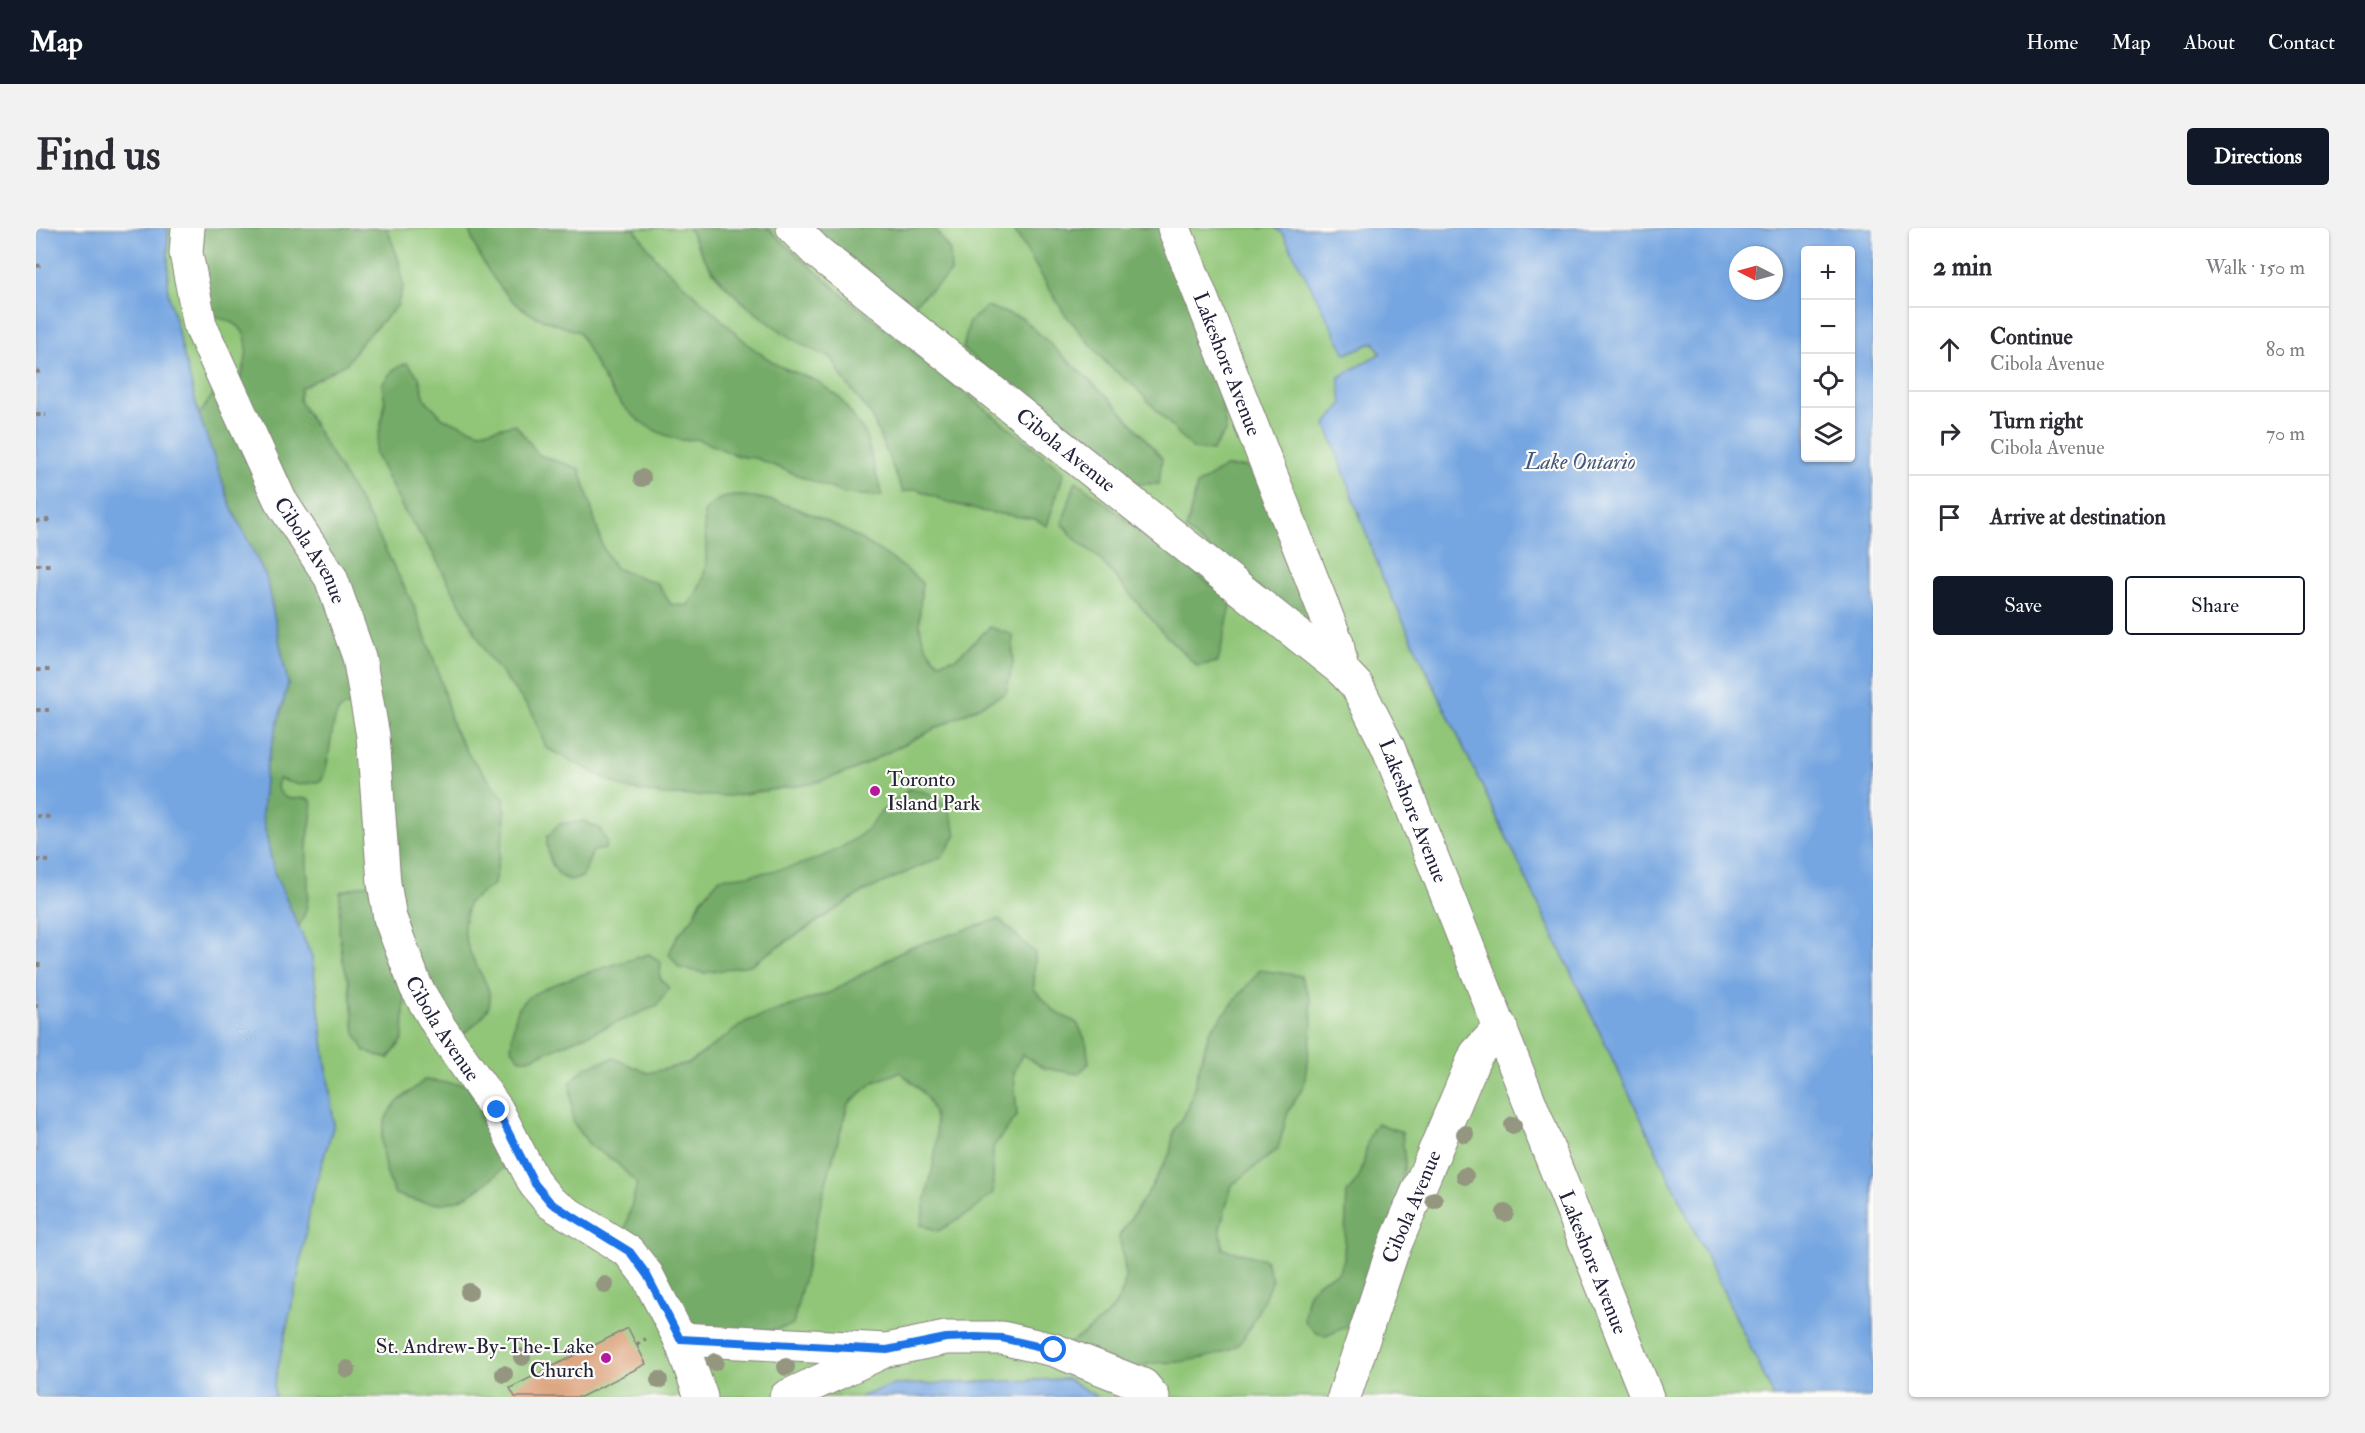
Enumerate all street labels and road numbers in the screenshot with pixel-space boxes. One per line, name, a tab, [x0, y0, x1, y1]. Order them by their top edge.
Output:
street label: Lakeshore Avenue	[1187, 288, 1268, 440]
street label: Cibola Avenue	[1010, 402, 1122, 498]
street label: Cibola Avenue	[268, 492, 353, 607]
street label: Lakeshore Avenue	[1373, 735, 1454, 887]
street label: Cibola Avenue	[400, 972, 487, 1087]
street label: Cibola Avenue	[1376, 1146, 1447, 1267]
street label: Lakeshore Avenue	[1553, 1186, 1634, 1338]

